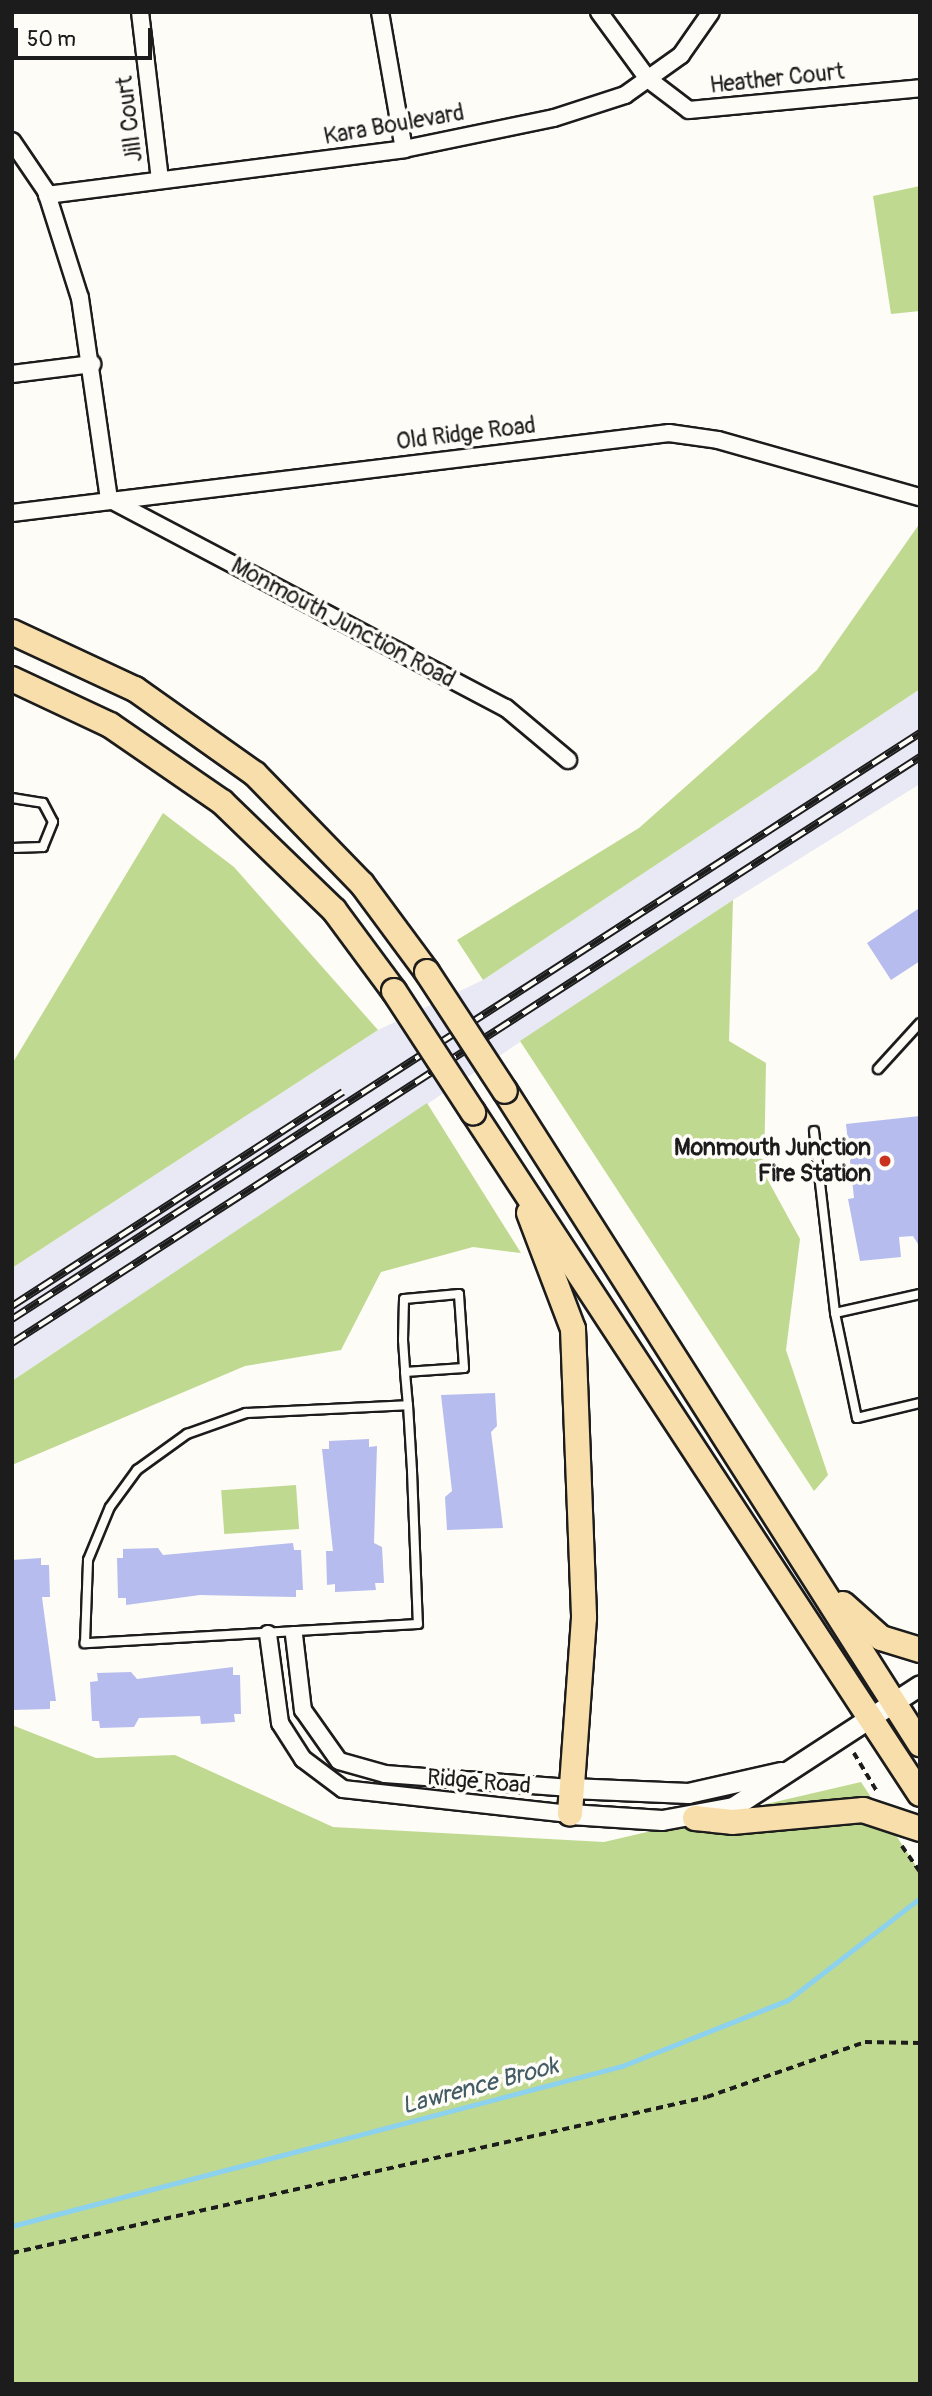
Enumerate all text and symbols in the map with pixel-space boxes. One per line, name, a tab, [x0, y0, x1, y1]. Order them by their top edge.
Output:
scale bar	[18, 14, 156, 58]
text: 50 m	[27, 26, 76, 53]
street label: Heather Court	[708, 58, 846, 100]
street label: Jill Court	[111, 74, 149, 164]
street label: Kara Boulevard	[322, 99, 466, 151]
street label: Old Ridge Road	[395, 412, 537, 456]
street label: Monmouth Junction Road	[226, 552, 460, 694]
place label: Monmouth Junction Fire Station	[674, 1134, 871, 1188]
marker: Monmouth Junction Fire Station	[877, 1153, 893, 1169]
street label: Ridge Road	[426, 1764, 532, 1800]
water label: Lawrence Brook	[399, 2051, 561, 2121]

